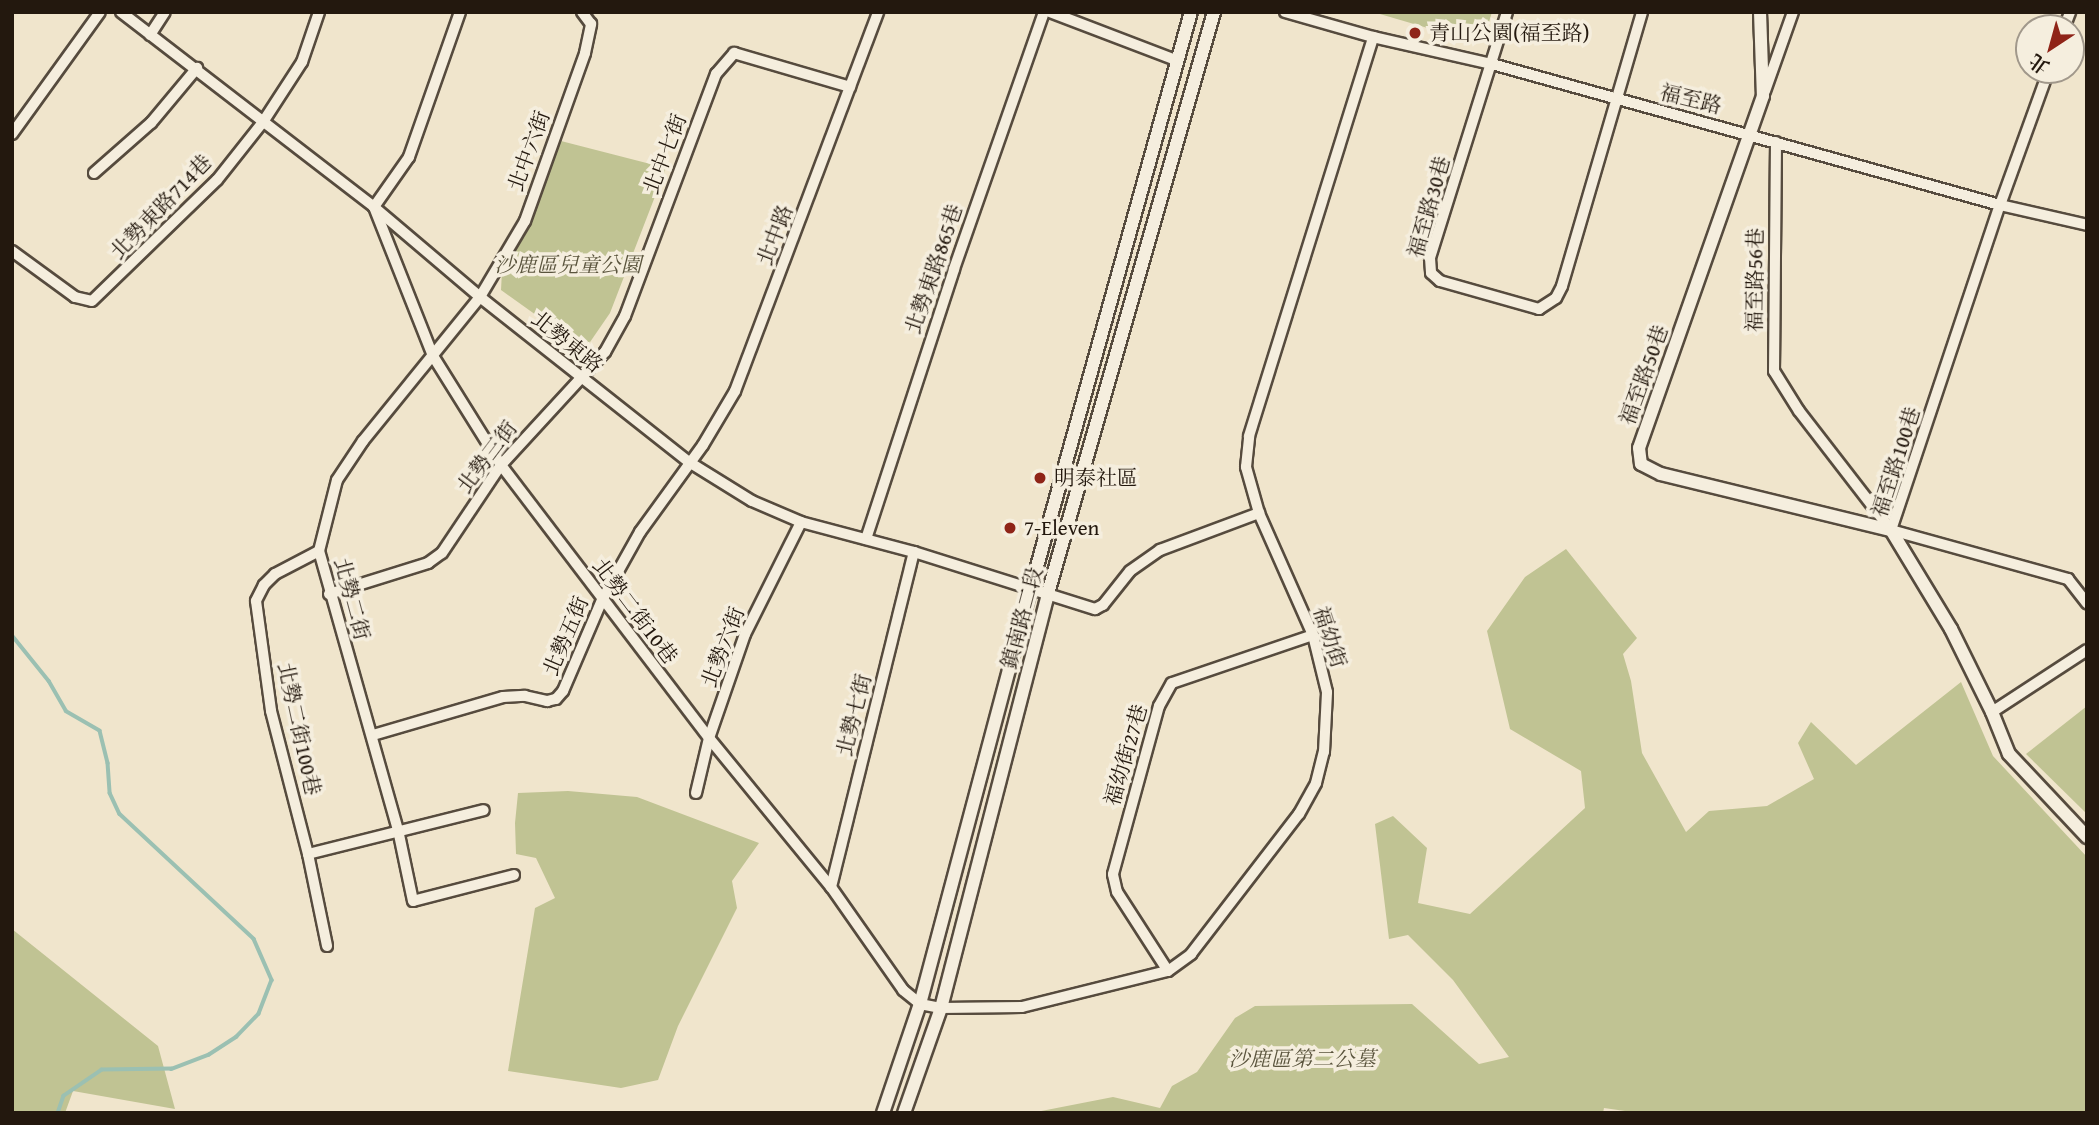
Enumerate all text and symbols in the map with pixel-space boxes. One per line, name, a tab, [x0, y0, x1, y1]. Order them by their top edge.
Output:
north arrow	[2015, 14, 2085, 84]
place label: 青山公園(福至路)	[1429, 20, 1590, 46]
marker: 青山公園(福至路)	[1407, 25, 1423, 41]
text: 北	[2023, 47, 2055, 81]
street label: 福至路	[1657, 79, 1725, 119]
street label: 北中六街	[503, 107, 555, 195]
street label: 北中七街	[638, 110, 692, 198]
street label: 北勢東路714巷	[105, 150, 217, 264]
street label: 福至路30巷	[1403, 153, 1455, 261]
street label: 北中路	[752, 201, 798, 269]
street label: 北勢東路865巷	[900, 201, 968, 337]
street label: 福至路56巷	[1741, 228, 1769, 332]
park label: 沙鹿區兒童公園	[495, 252, 641, 278]
street label: 北勢東路	[526, 306, 608, 378]
street label: 福至路50巷	[1614, 322, 1674, 428]
street label: 福至路100巷	[1866, 404, 1926, 520]
street label: 北勢三街	[452, 416, 522, 498]
place label: 明泰社區	[1054, 465, 1138, 491]
marker: 明泰社區	[1032, 470, 1048, 486]
place label: 7-Eleven	[1024, 515, 1099, 541]
marker: 7-Eleven	[1002, 520, 1018, 536]
street label: 北勢二街10巷	[587, 553, 683, 669]
street label: 北勢二街	[329, 555, 375, 643]
street label: 鎮南路二段	[996, 564, 1048, 672]
street label: 北勢五街	[538, 592, 594, 680]
street label: 北勢六街	[696, 603, 750, 691]
street label: 福幼街	[1308, 603, 1352, 671]
street label: 北勢二街100巷	[273, 660, 325, 798]
street label: 北勢七街	[832, 671, 876, 759]
street label: 福幼街27巷	[1100, 701, 1152, 809]
park label: 沙鹿區第二公墓	[1229, 1046, 1375, 1072]

